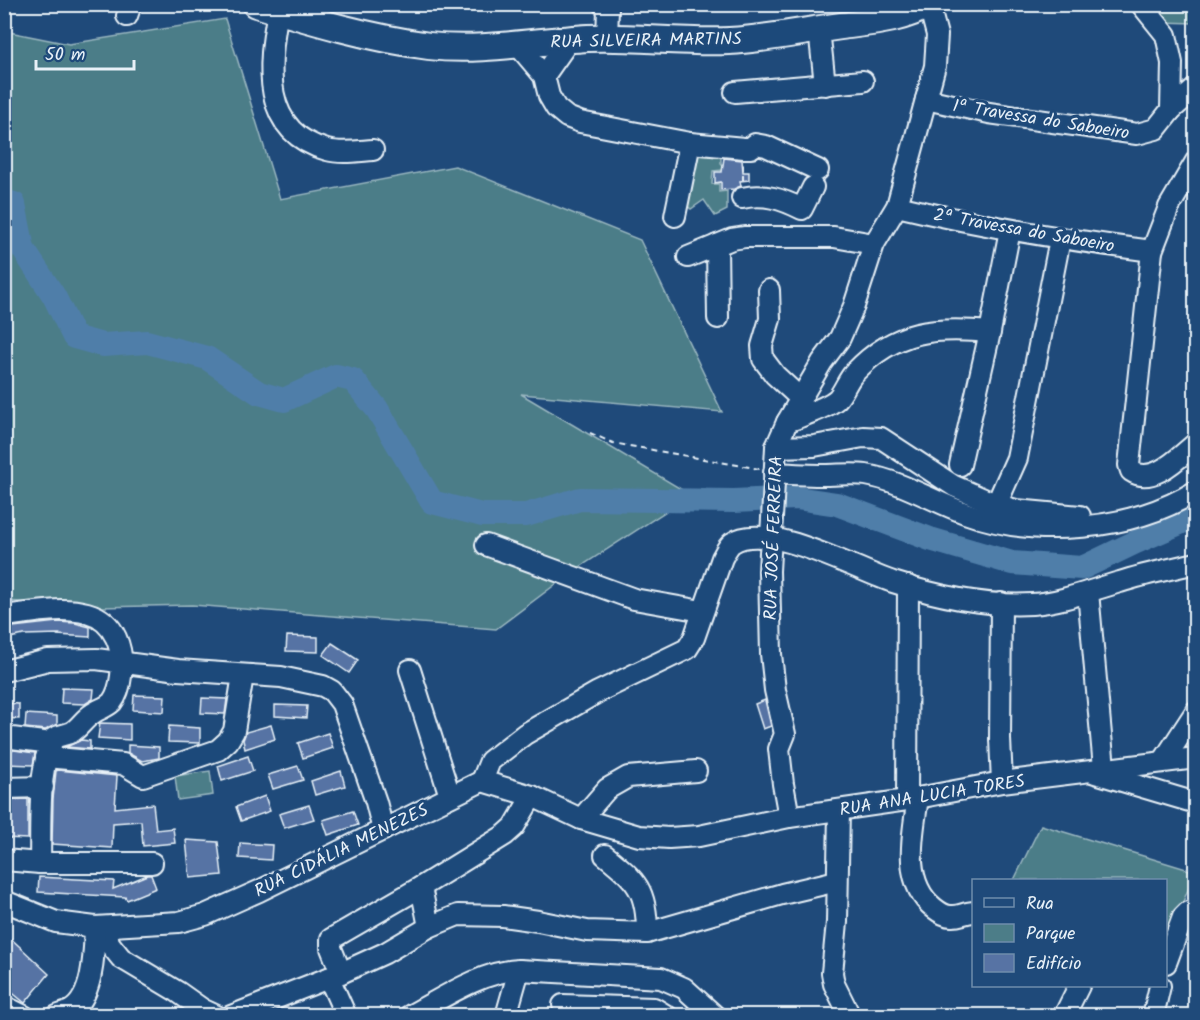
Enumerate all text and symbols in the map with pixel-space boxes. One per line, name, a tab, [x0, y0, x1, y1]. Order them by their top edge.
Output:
street label: RUA SILVEIRA MARTINS	[550, 25, 742, 58]
scale bar	[36, 33, 134, 71]
text: 50 m	[45, 41, 85, 70]
street label: 1ª Travessa do Saboeiro	[950, 92, 1131, 149]
street label: 2ª Travessa do Saboeiro	[931, 201, 1117, 262]
street label: RUA JOSÉ FERREIRA	[757, 455, 792, 621]
street label: RUA ANA LUCIA TORES	[838, 767, 1027, 825]
street label: RUA CIDÁLIA MENEZES	[250, 796, 434, 906]
legend	[972, 879, 1167, 987]
text: Rua	[1026, 890, 1054, 919]
text: Parque	[1026, 920, 1075, 949]
text: Edifício	[1026, 950, 1081, 979]

